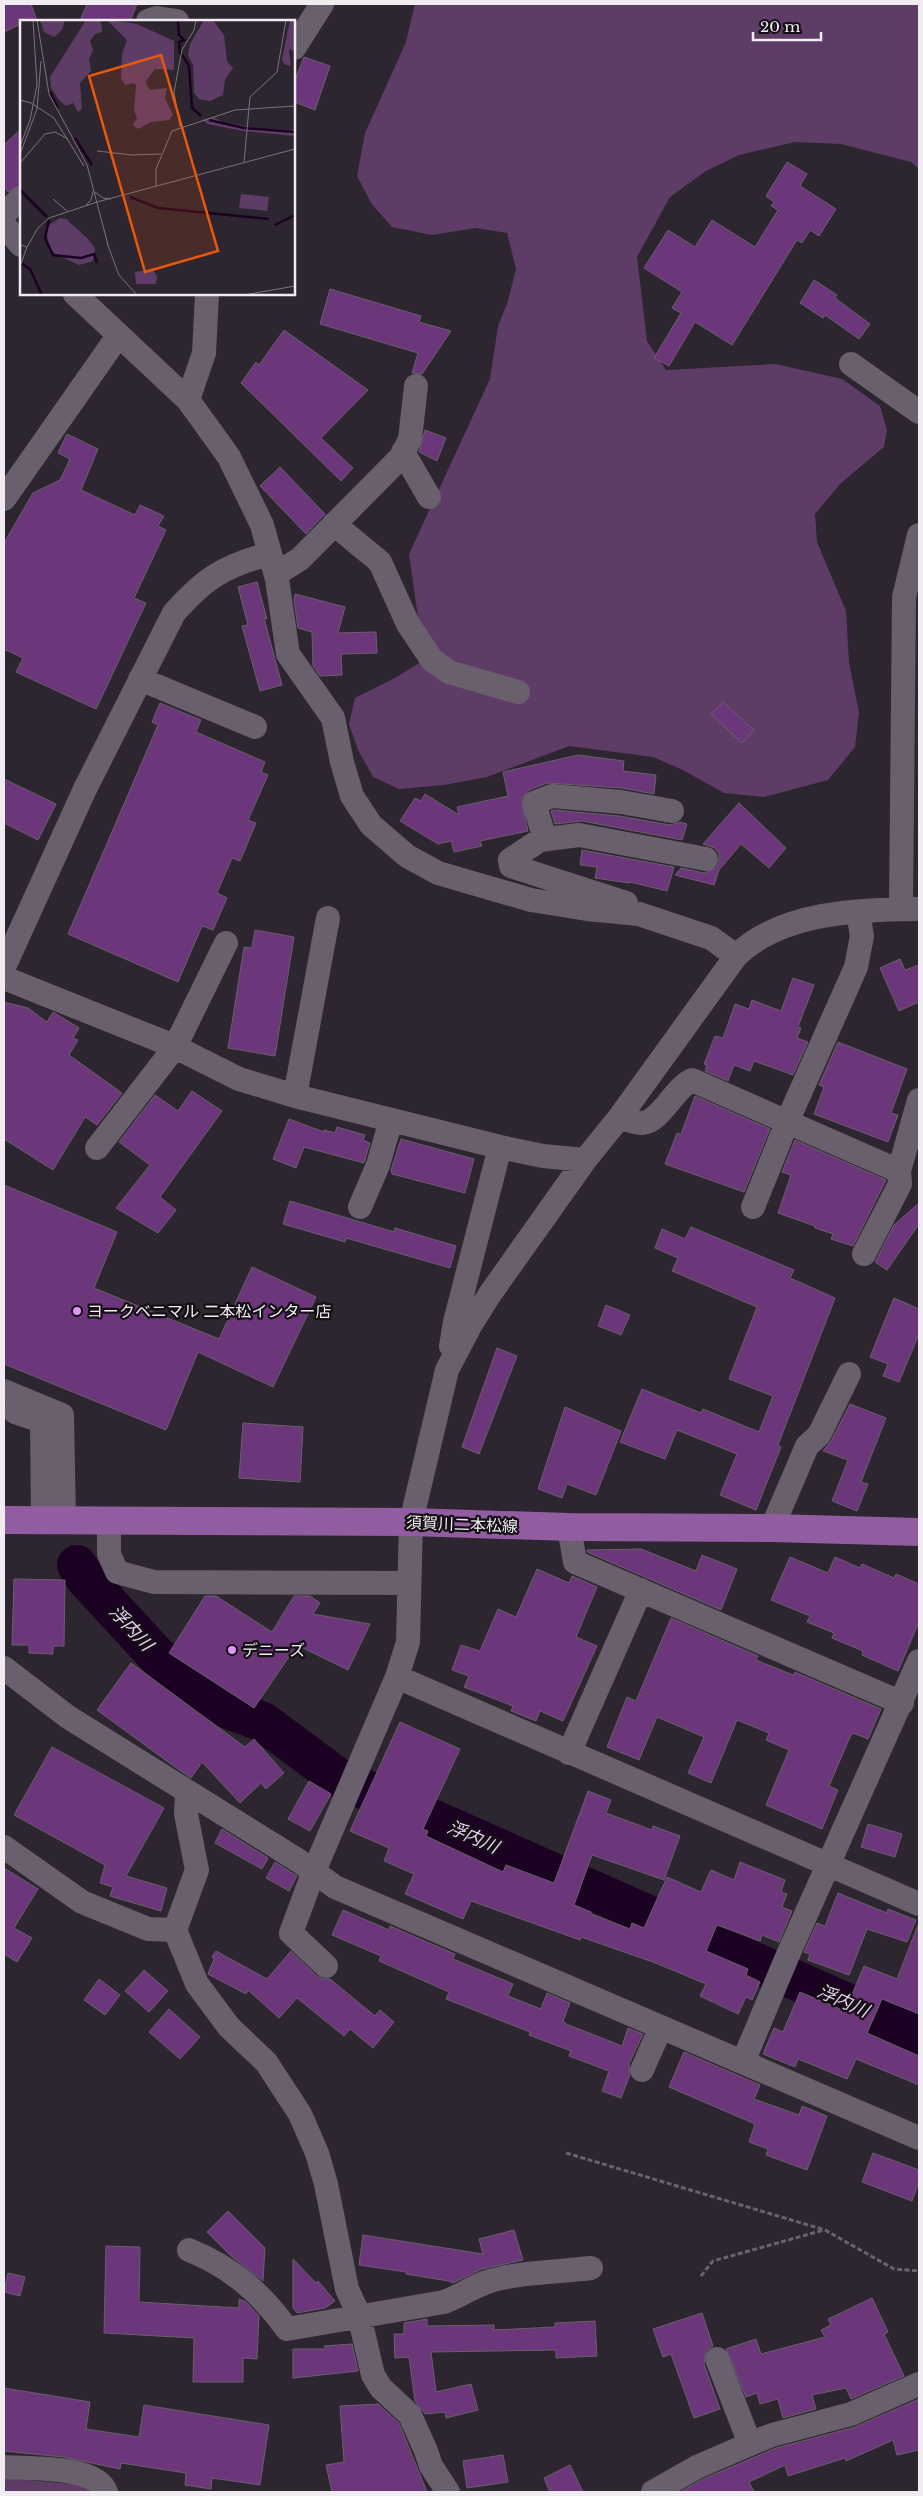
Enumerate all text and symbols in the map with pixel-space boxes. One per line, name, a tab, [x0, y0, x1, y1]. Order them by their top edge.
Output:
scale bar	[753, 10, 820, 42]
text: 20 m	[760, 17, 800, 36]
inset map	[20, 20, 295, 295]
place label: ヨークベニマル 二本松インター店	[87, 1301, 332, 1321]
marker: ヨークベニマル 二本松インター店	[71, 1305, 83, 1317]
street label: 須賀川二本松線	[406, 1512, 518, 1536]
water label: 浮内川	[105, 1601, 159, 1657]
place label: デニーズ	[242, 1640, 305, 1660]
marker: デニーズ	[226, 1644, 238, 1656]
water label: 浮内川	[444, 1816, 504, 1859]
water label: 浮内川	[814, 1980, 874, 2023]

